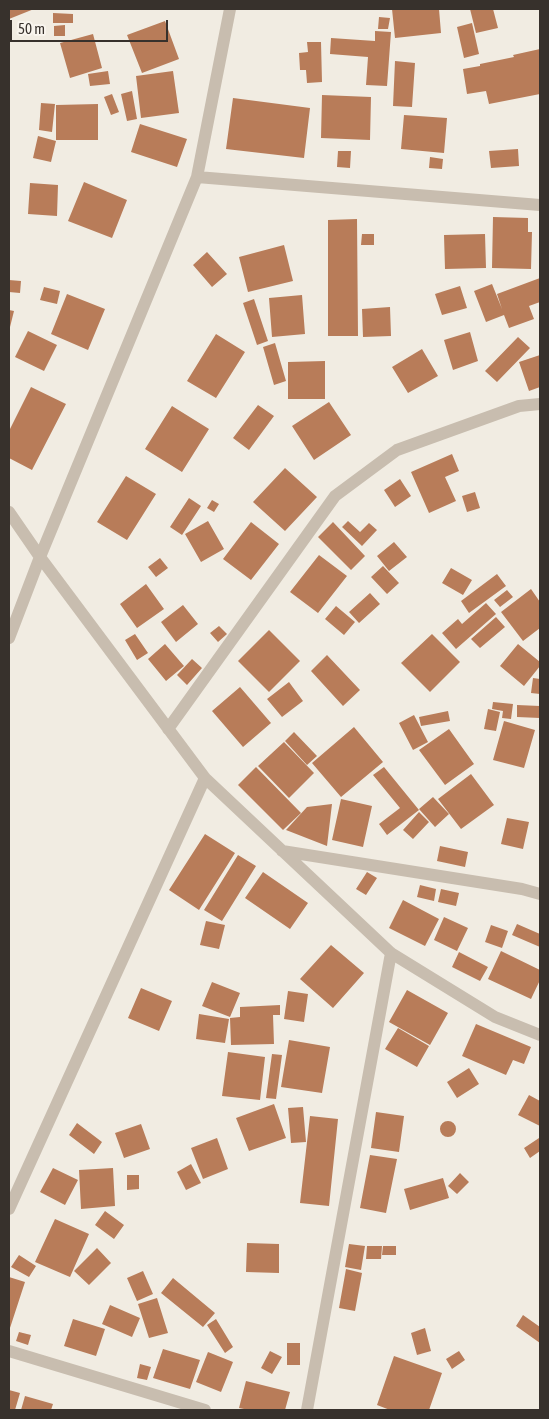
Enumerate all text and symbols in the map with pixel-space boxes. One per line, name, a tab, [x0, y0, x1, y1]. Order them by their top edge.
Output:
scale bar	[12, 10, 170, 42]
text: 50 m	[18, 20, 45, 37]

